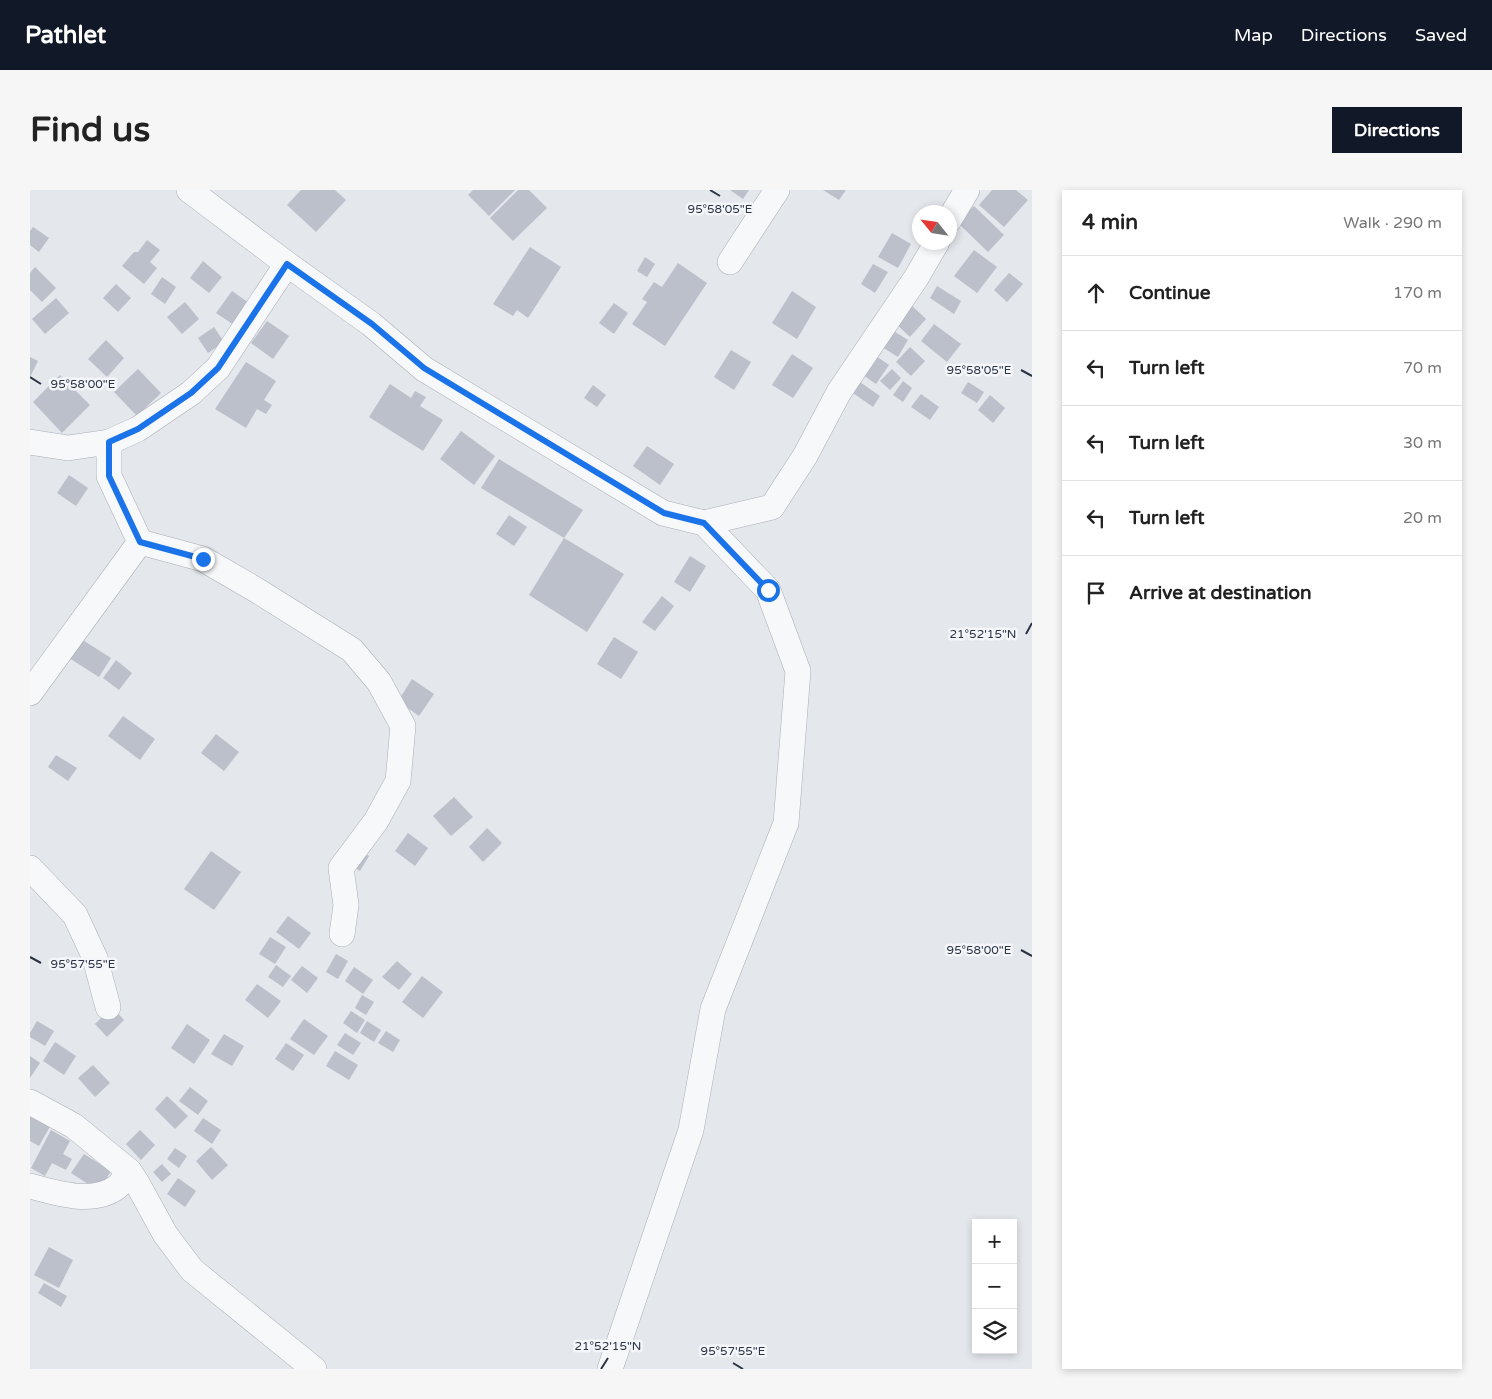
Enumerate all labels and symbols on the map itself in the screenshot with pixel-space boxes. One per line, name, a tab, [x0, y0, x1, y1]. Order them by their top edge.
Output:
text: 95°58'05"E	[688, 202, 753, 216]
north arrow	[912, 205, 957, 250]
text: 95°58'05"E	[947, 363, 1012, 377]
text: 95°58'00"E	[51, 377, 116, 391]
route end	[192, 548, 215, 571]
route start	[757, 579, 780, 602]
text: 21°52'15"N	[950, 627, 1017, 641]
text: 95°58'00"E	[947, 943, 1012, 957]
text: 95°57'55"E	[51, 957, 116, 971]
text: 21°52'15"N	[575, 1339, 642, 1353]
text: 95°57'55"E	[701, 1344, 766, 1358]

